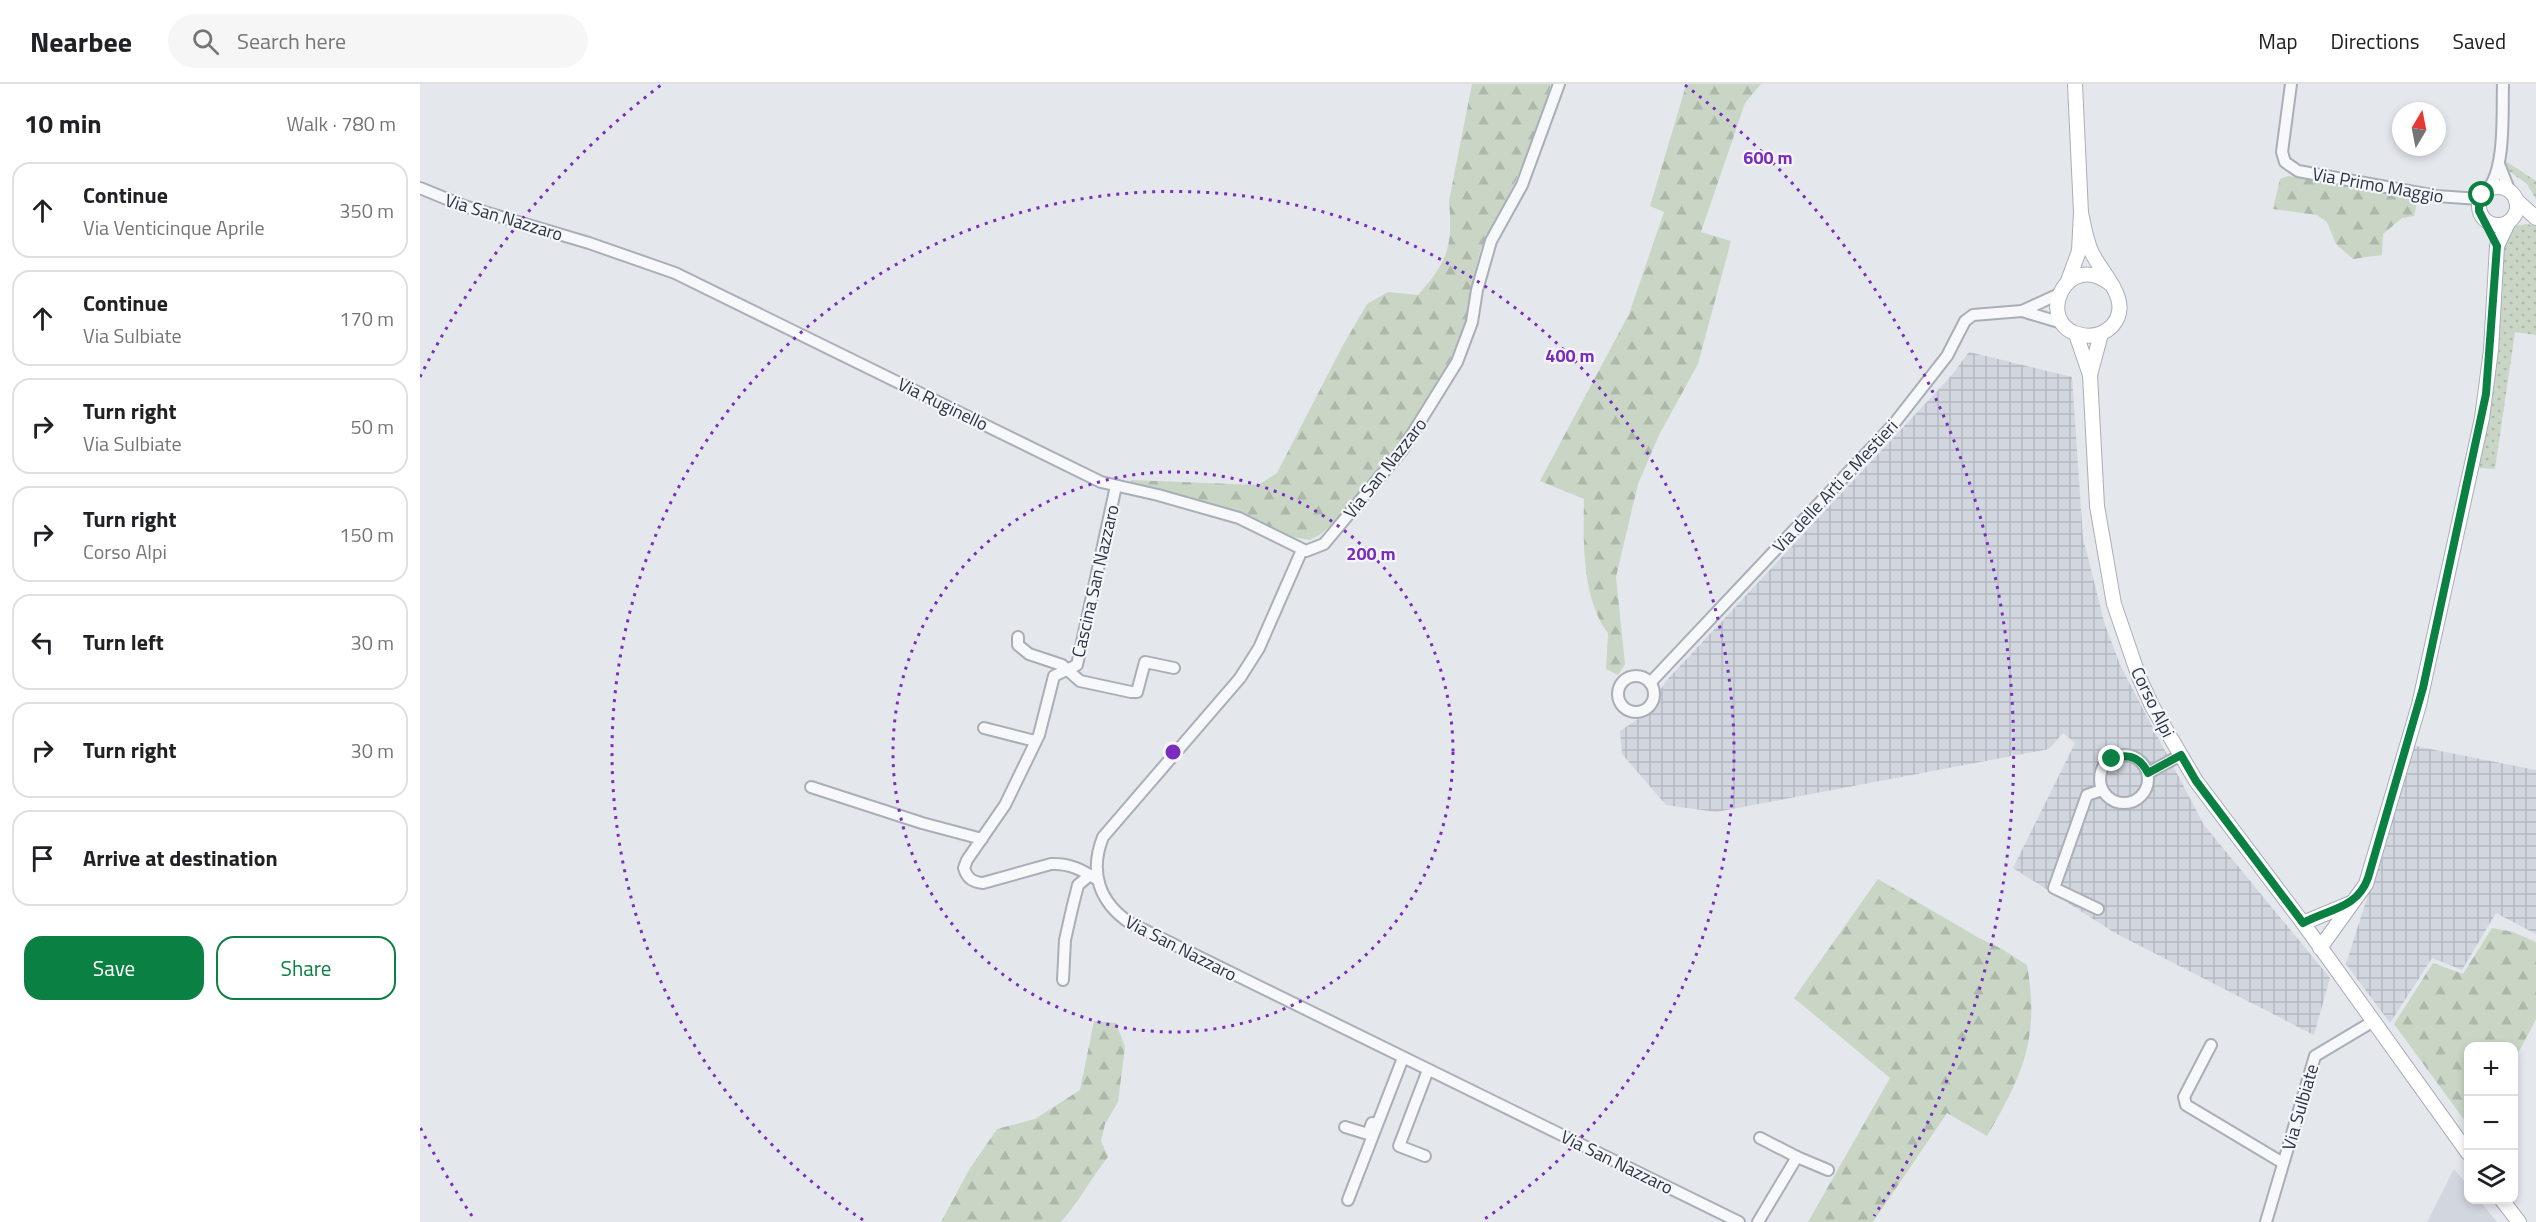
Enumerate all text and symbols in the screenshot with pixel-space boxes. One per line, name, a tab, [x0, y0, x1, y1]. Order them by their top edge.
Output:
search box	[168, 14, 588, 68]
text: Nearbee	[30, 20, 132, 63]
text: Search here	[237, 24, 346, 58]
icon: search	[189, 25, 222, 58]
text: Map	[2258, 25, 2298, 57]
text: Directions	[2331, 25, 2420, 57]
text: Saved	[2453, 25, 2506, 57]
north arrow	[2392, 102, 2446, 156]
text: 10 min	[24, 104, 102, 143]
text: Walk · 780 m	[287, 108, 396, 139]
text: 600 m	[1743, 144, 1793, 171]
street label: Via Primo Maggio	[2310, 160, 2446, 210]
text: Continue	[83, 178, 168, 212]
route start	[2468, 181, 2494, 207]
street label: Via San Nazzaro	[442, 186, 566, 248]
icon: ahead	[26, 194, 59, 227]
text: 350 m	[339, 195, 394, 226]
text: Via Venticinque Aprile	[83, 212, 265, 243]
text: Continue	[83, 286, 168, 320]
icon: ahead	[26, 302, 59, 335]
text: 170 m	[339, 303, 394, 334]
text: Via Sulbiate	[83, 320, 182, 351]
text: 400 m	[1545, 342, 1595, 369]
street label: Via Ruginello	[893, 370, 993, 438]
text: Turn right	[83, 394, 177, 428]
icon: right	[26, 410, 59, 443]
text: 50 m	[350, 411, 394, 442]
street label: Via San Nazzaro	[1337, 412, 1433, 524]
street label: Via delle Arti e Mestieri	[1766, 413, 1904, 559]
text: Via Sulbiate	[83, 428, 182, 459]
text: Turn right	[83, 502, 177, 536]
street label: Cascina San Nazzaro	[1064, 502, 1126, 660]
icon: right	[26, 518, 59, 551]
text: 150 m	[339, 519, 394, 550]
text: Corso Alpi	[83, 536, 167, 567]
text: 200 m	[1346, 540, 1396, 567]
text: Turn left	[83, 625, 164, 659]
icon: left	[26, 626, 59, 659]
text: 30 m	[350, 627, 394, 658]
street label: Corso Alpi	[2124, 662, 2182, 742]
text: Turn right	[83, 733, 177, 767]
icon: right	[26, 734, 59, 767]
text: 30 m	[350, 735, 394, 766]
centre of rings	[1163, 742, 1183, 762]
route end	[2098, 745, 2124, 771]
text: Arrive at destination	[83, 841, 278, 875]
icon: arrive	[26, 842, 59, 875]
street label: Via San Nazzaro	[1121, 908, 1241, 988]
button: Save	[24, 936, 204, 1000]
button: Share	[216, 936, 396, 1000]
map controls	[2464, 1042, 2518, 1204]
button: +	[2464, 1042, 2518, 1096]
street label: Via Sulbiate	[2275, 1061, 2325, 1153]
button: −	[2464, 1096, 2518, 1150]
street label: Via San Nazzaro	[1556, 1123, 1678, 1201]
button: layers	[2464, 1150, 2518, 1204]

